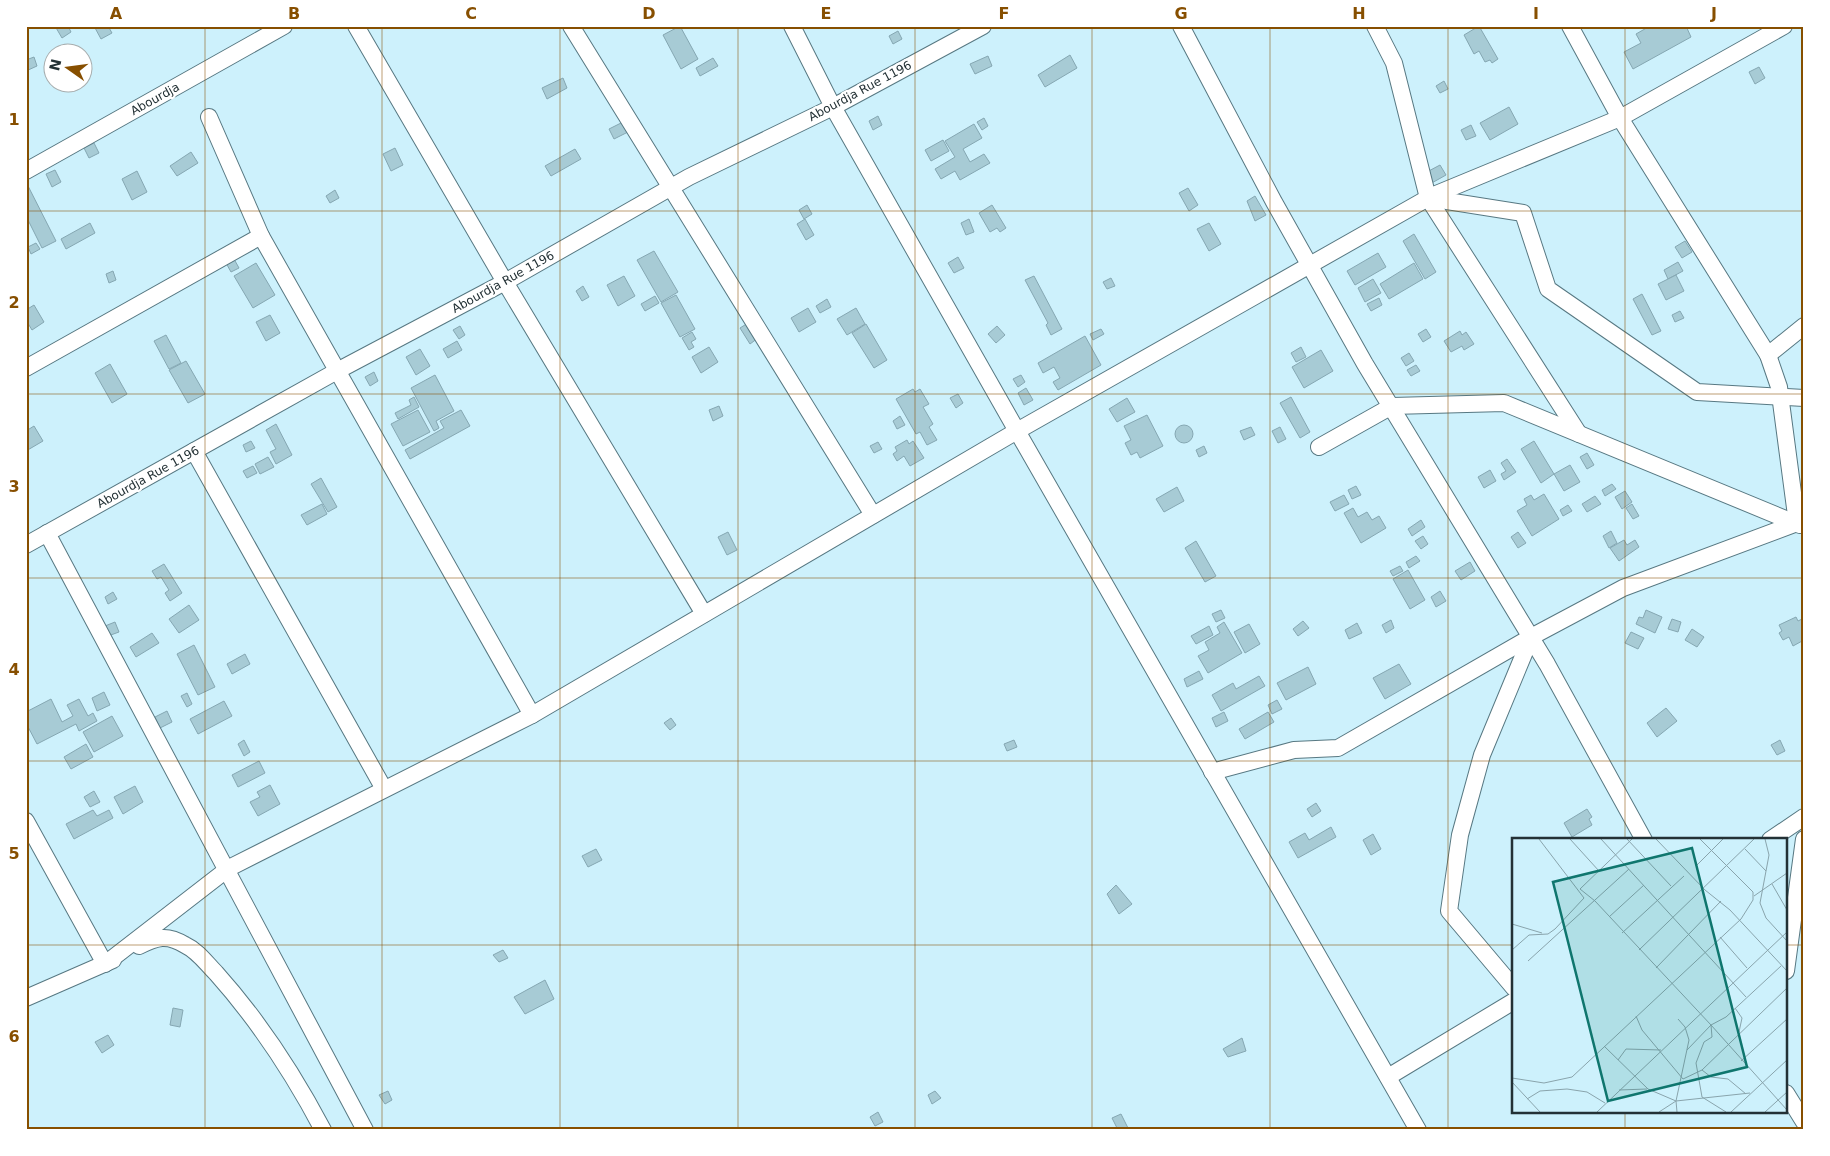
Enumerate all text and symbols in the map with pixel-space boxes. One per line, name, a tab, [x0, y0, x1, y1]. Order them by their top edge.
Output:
text: A	[110, 4, 123, 23]
text: B	[288, 4, 300, 23]
text: C	[465, 4, 477, 23]
text: D	[642, 4, 656, 23]
text: E	[821, 4, 831, 23]
text: F	[999, 4, 1009, 23]
text: G	[1174, 4, 1188, 23]
text: H	[1352, 4, 1366, 23]
text: I	[1533, 4, 1539, 23]
text: J	[1710, 4, 1717, 23]
north arrow	[42, 42, 92, 92]
text: N	[46, 57, 65, 72]
street label: Abourdja Rue 1196	[806, 58, 914, 124]
street label: Abourdja	[128, 80, 182, 118]
text: 1	[8, 110, 20, 129]
street label: Abourdja Rue 1196	[449, 248, 557, 316]
text: 2	[8, 293, 20, 312]
street label: Abourdja Rue 1196	[94, 443, 202, 511]
text: 3	[8, 477, 20, 496]
text: 4	[8, 660, 20, 679]
inset map	[1512, 838, 1788, 1114]
text: 5	[8, 844, 20, 863]
text: 6	[8, 1027, 20, 1046]

